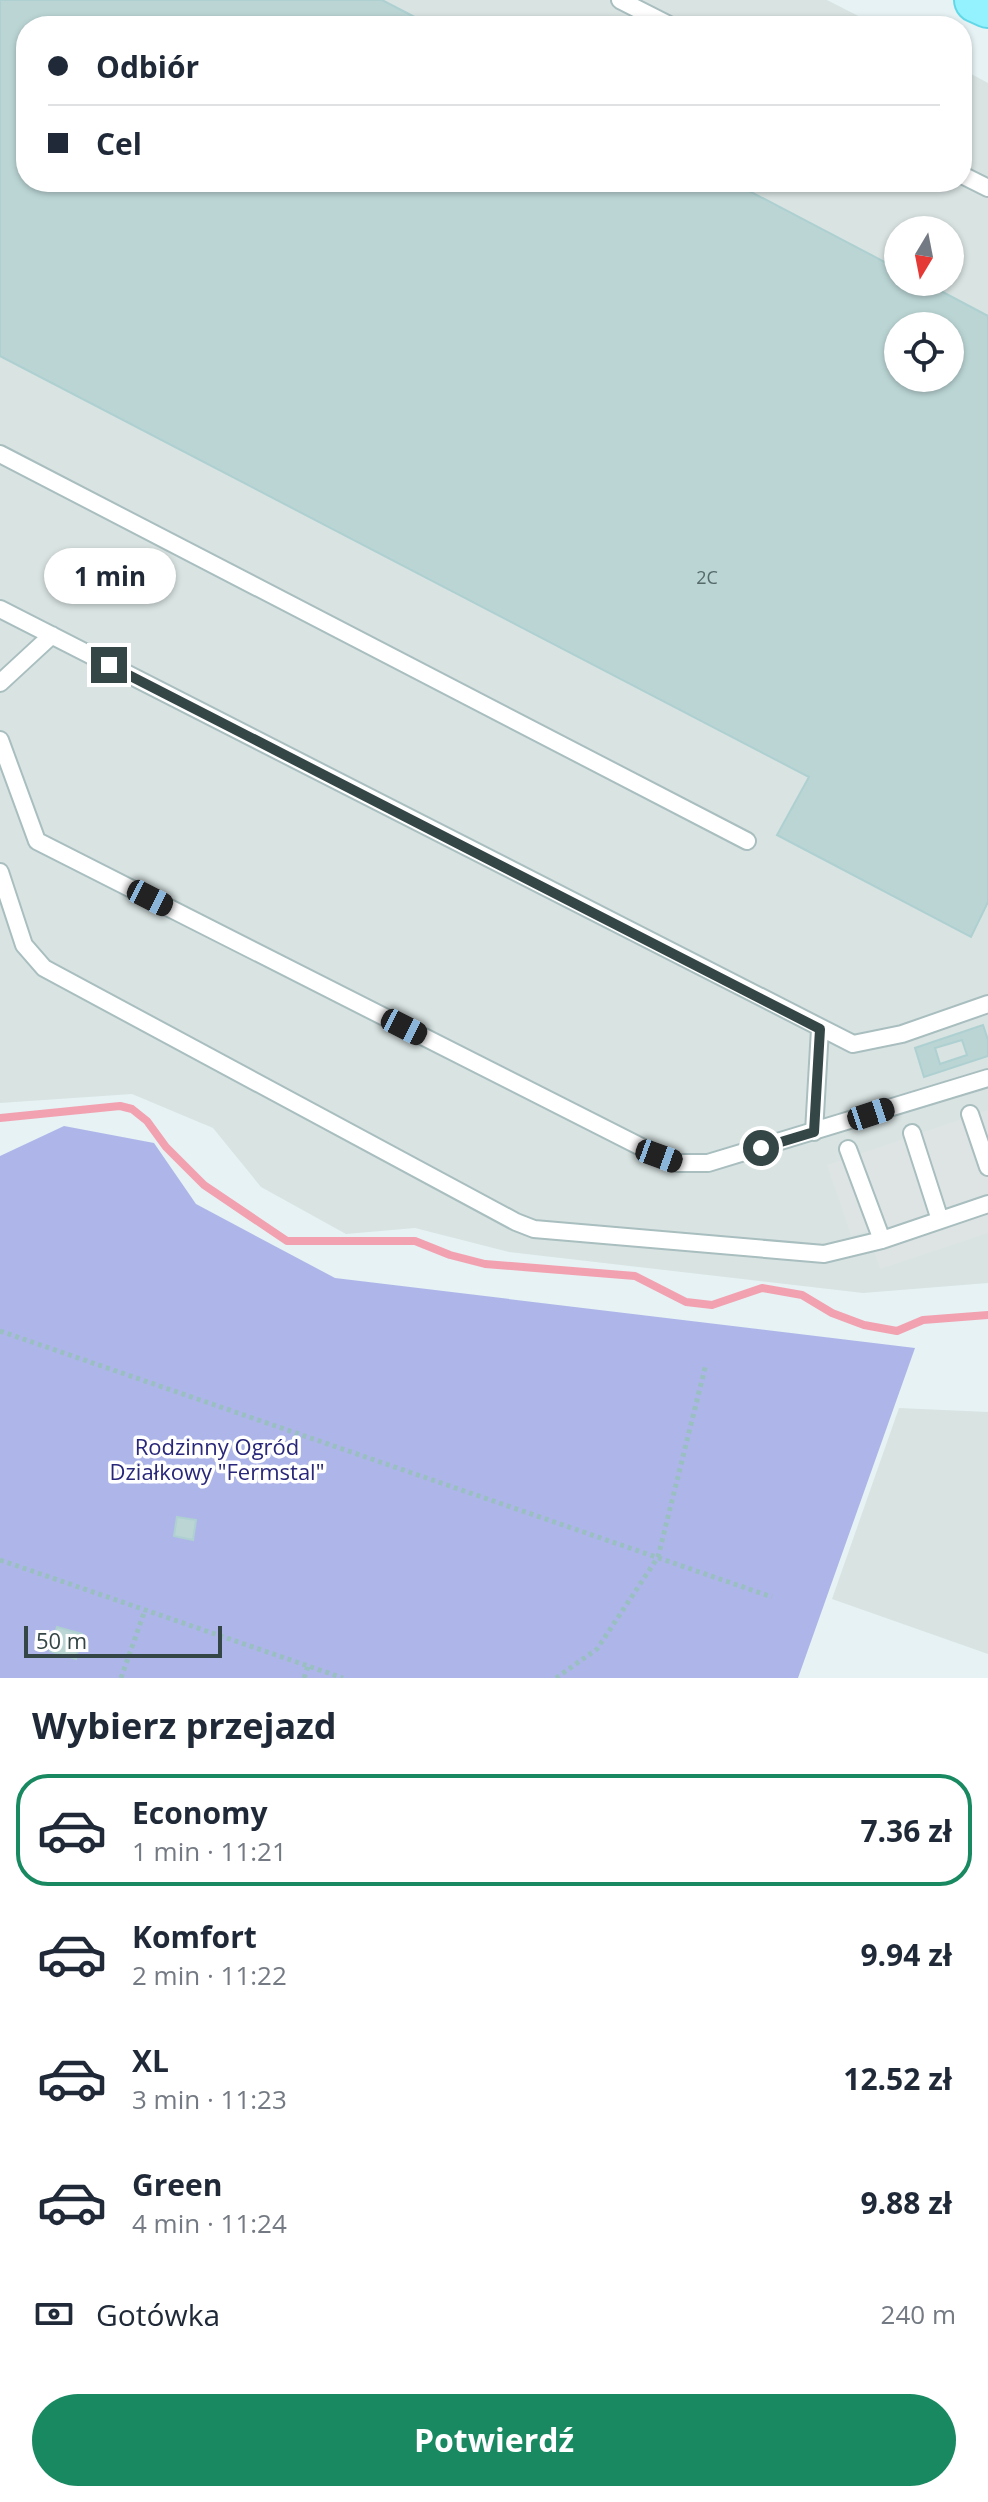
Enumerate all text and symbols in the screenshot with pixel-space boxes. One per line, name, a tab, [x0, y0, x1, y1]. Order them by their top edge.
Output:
text: Odbiór	[96, 46, 199, 87]
text: Cel	[96, 123, 142, 164]
north arrow	[884, 216, 964, 296]
map controls	[884, 216, 964, 392]
button: locate	[884, 312, 964, 392]
callout: 1 min	[43, 549, 175, 605]
text: 1 min	[74, 558, 146, 594]
house number: 2C	[696, 565, 718, 589]
route end	[91, 647, 127, 683]
car	[123, 876, 177, 920]
car	[377, 1005, 431, 1049]
car	[844, 1095, 898, 1133]
route start	[743, 1130, 779, 1166]
car	[632, 1137, 686, 1175]
park label: Rodzinny Ogród Działkowy "Fermstal"	[110, 1431, 324, 1486]
scale bar	[24, 1622, 222, 1658]
text: 50 m	[36, 1625, 87, 1655]
text: Wybierz przejazd	[32, 1701, 337, 1750]
text: Economy	[132, 1792, 268, 1833]
icon: car	[36, 1794, 108, 1866]
text: 7.36 zł	[860, 1810, 952, 1851]
text: 1 min · 11:21	[132, 1833, 287, 1869]
text: Komfort	[132, 1916, 257, 1957]
icon: car	[36, 1918, 108, 1990]
text: 9.94 zł	[860, 1934, 952, 1975]
text: 2 min · 11:22	[132, 1957, 287, 1993]
text: XL	[132, 2040, 169, 2081]
icon: car	[36, 2042, 108, 2114]
text: 12.52 zł	[843, 2058, 952, 2099]
text: 3 min · 11:23	[132, 2081, 287, 2117]
text: Green	[132, 2164, 223, 2205]
icon: car	[36, 2166, 108, 2238]
text: 9.88 zł	[860, 2182, 952, 2223]
text: 4 min · 11:24	[132, 2205, 287, 2241]
icon: cash	[32, 2292, 76, 2336]
text: Gotówka	[96, 2294, 220, 2335]
text: 240 m	[881, 2296, 956, 2332]
button: Potwierdź	[32, 2394, 956, 2486]

